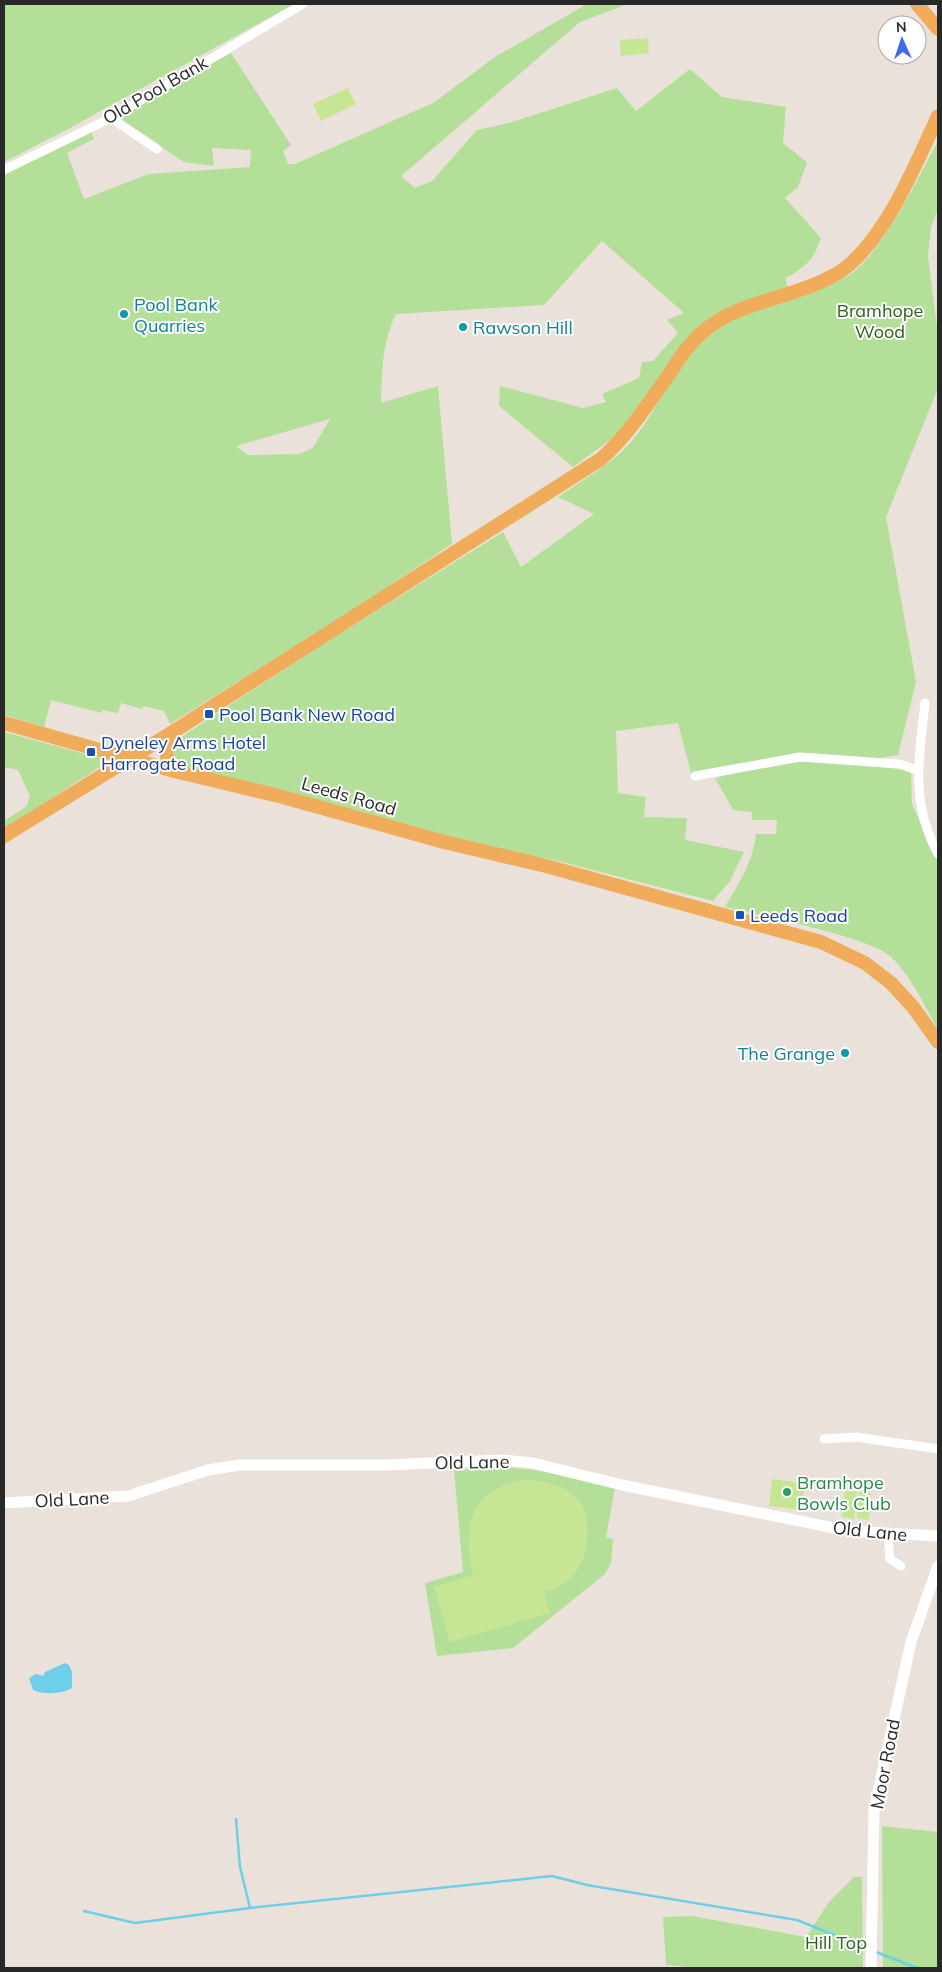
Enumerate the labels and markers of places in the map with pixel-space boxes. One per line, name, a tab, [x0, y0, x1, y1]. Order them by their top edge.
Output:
place label: Pool Bank Quarries	[134, 293, 218, 337]
marker: Pool Bank Quarries	[118, 308, 130, 320]
place label: Rawson Hill	[473, 316, 573, 339]
marker: Rawson Hill	[457, 321, 469, 333]
place label: Pool Bank New Road	[219, 703, 395, 726]
marker: Pool Bank New Road	[203, 708, 215, 720]
place label: Dyneley Arms Hotel Harrogate Road	[101, 731, 266, 775]
marker: Dyneley Arms Hotel Harrogate Road	[85, 746, 97, 758]
place label: Leeds Road	[750, 904, 848, 927]
marker: Leeds Road	[734, 909, 746, 921]
place label: The Grange	[737, 1042, 835, 1065]
marker: The Grange	[839, 1047, 851, 1059]
place label: Bramhope Bowls Club	[797, 1471, 891, 1515]
marker: Bramhope Bowls Club	[781, 1486, 793, 1498]

